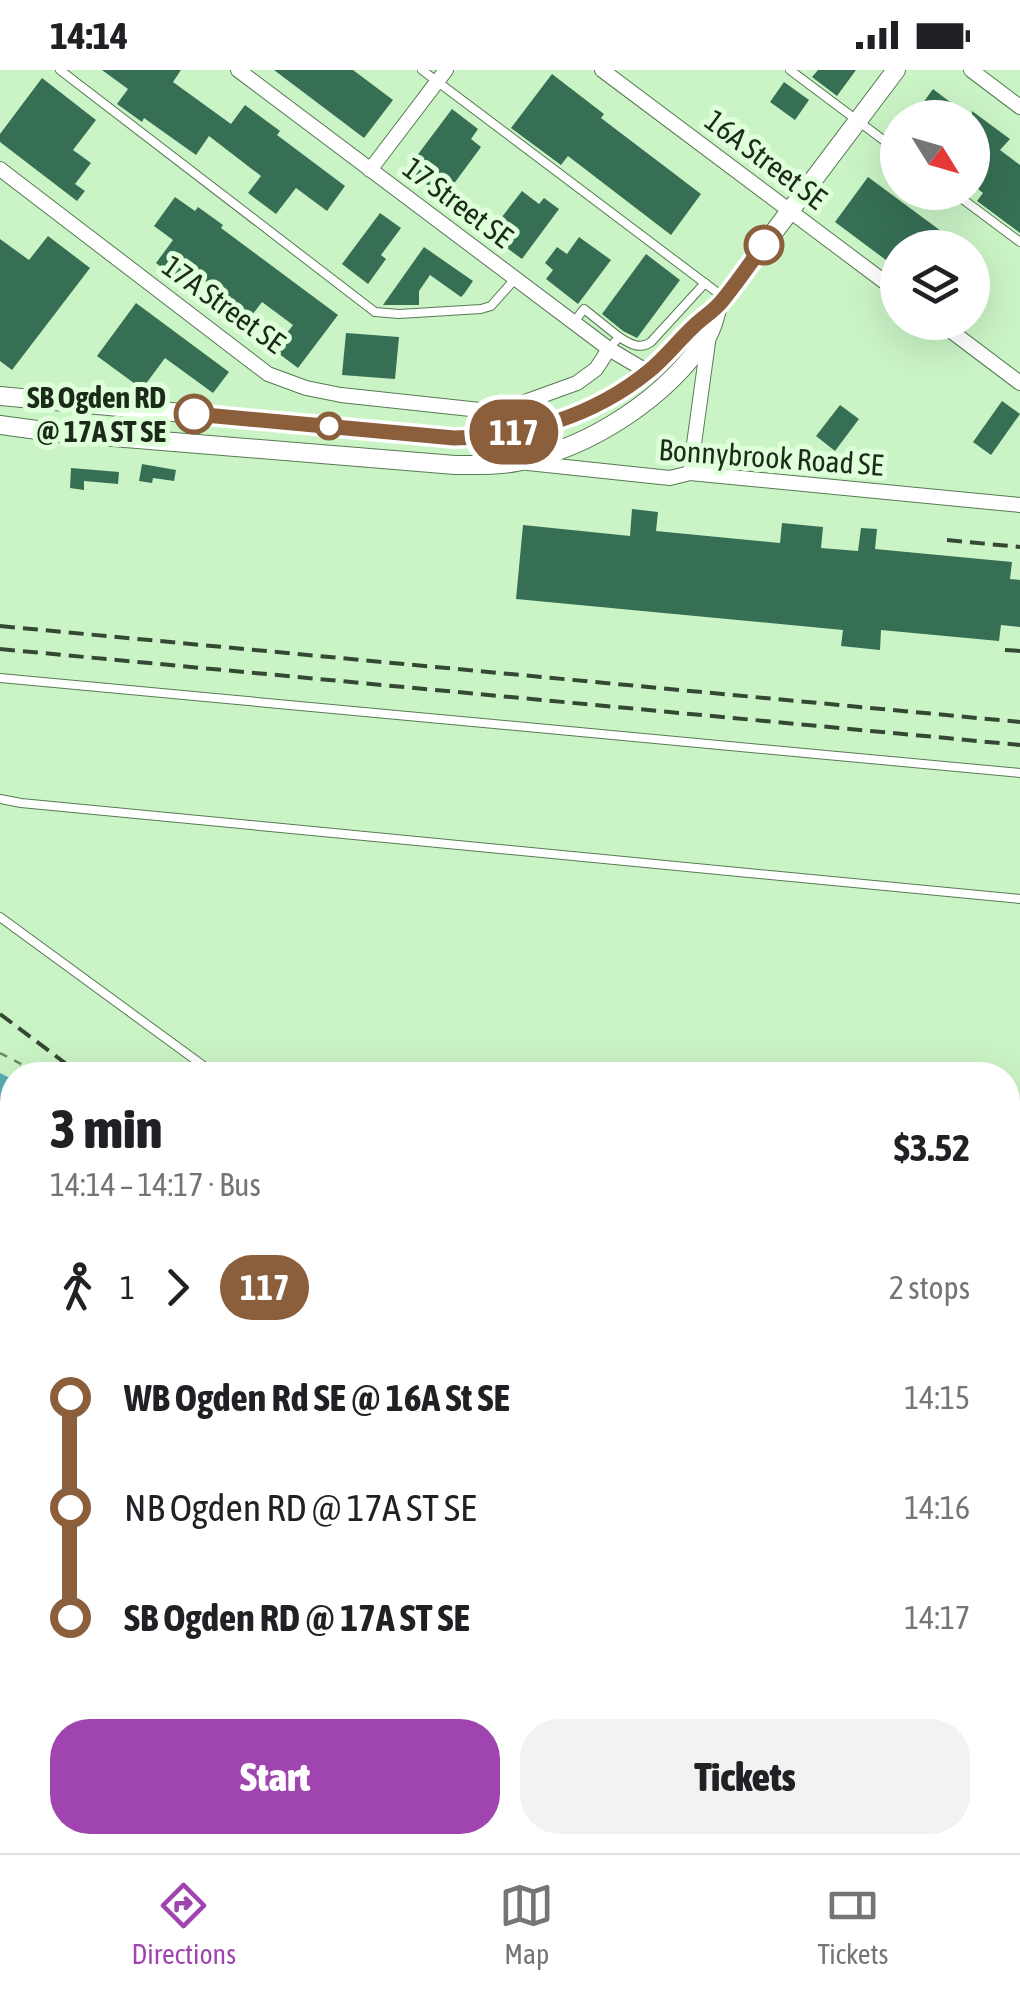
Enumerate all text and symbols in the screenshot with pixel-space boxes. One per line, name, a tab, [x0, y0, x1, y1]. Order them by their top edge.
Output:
text: 14:14	[50, 14, 128, 57]
north arrow	[880, 100, 990, 210]
map controls	[880, 100, 990, 340]
street label: 16A Street SE	[699, 103, 833, 216]
street label: 17 Street SE	[397, 150, 519, 254]
unlabelled marker	[745, 226, 783, 264]
button: layers	[880, 230, 990, 340]
street label: 17A Street SE	[156, 248, 292, 360]
place label: SB Ogden RD @ 17A ST SE	[27, 380, 166, 448]
marker: SB Ogden RD @ 17A ST SE	[175, 395, 213, 433]
line badge: 117	[456, 400, 572, 464]
text: 117	[489, 412, 539, 452]
unlabelled marker	[316, 413, 342, 439]
street label: Bonnybrook Road SE	[658, 432, 885, 482]
text: 3 min	[50, 1097, 162, 1160]
text: $3.52	[894, 1126, 970, 1169]
text: 14:14 – 14:17 · Bus	[50, 1166, 261, 1203]
icon: walk	[50, 1260, 105, 1315]
icon: forward	[150, 1260, 205, 1315]
text: 117	[240, 1267, 289, 1307]
text: 1	[120, 1269, 135, 1306]
text: 2 stops	[889, 1269, 970, 1306]
text: WB Ogden Rd SE @ 16A St SE	[124, 1376, 510, 1419]
text: 14:15	[904, 1379, 970, 1416]
text: NB Ogden RD @ 17A ST SE	[124, 1486, 476, 1529]
text: 14:16	[904, 1489, 970, 1526]
text: SB Ogden RD @ 17A ST SE	[124, 1596, 470, 1639]
text: 14:17	[904, 1599, 970, 1636]
button: Start	[50, 1719, 500, 1834]
button: Tickets	[520, 1719, 970, 1834]
tab: Directions	[132, 1878, 236, 1970]
tab: Map	[499, 1878, 554, 1970]
tab: Tickets	[817, 1878, 888, 1970]

